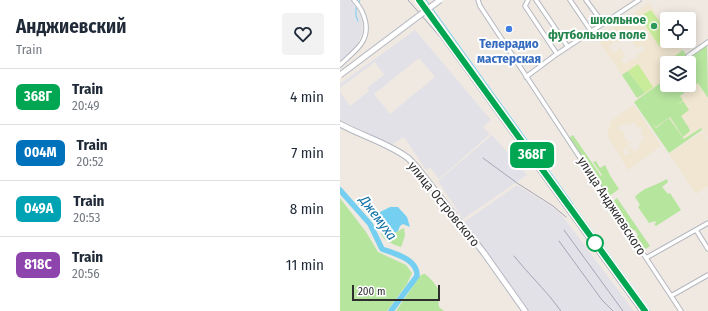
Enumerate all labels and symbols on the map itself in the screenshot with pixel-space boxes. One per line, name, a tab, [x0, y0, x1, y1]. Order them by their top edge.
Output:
place label: школьное футбольное поле	[548, 12, 646, 42]
marker: школьное футбольное поле	[649, 21, 659, 31]
marker: Телерадио мастерская	[504, 24, 514, 34]
place label: Телерадио мастерская	[477, 36, 541, 66]
line badge: 368Г	[504, 142, 560, 168]
street label: улица Анджиевского	[575, 154, 649, 258]
street label: улица Островского	[405, 159, 483, 250]
water label: Джемуха	[355, 191, 400, 244]
unlabelled marker	[586, 234, 604, 252]
scale bar	[352, 283, 440, 302]

